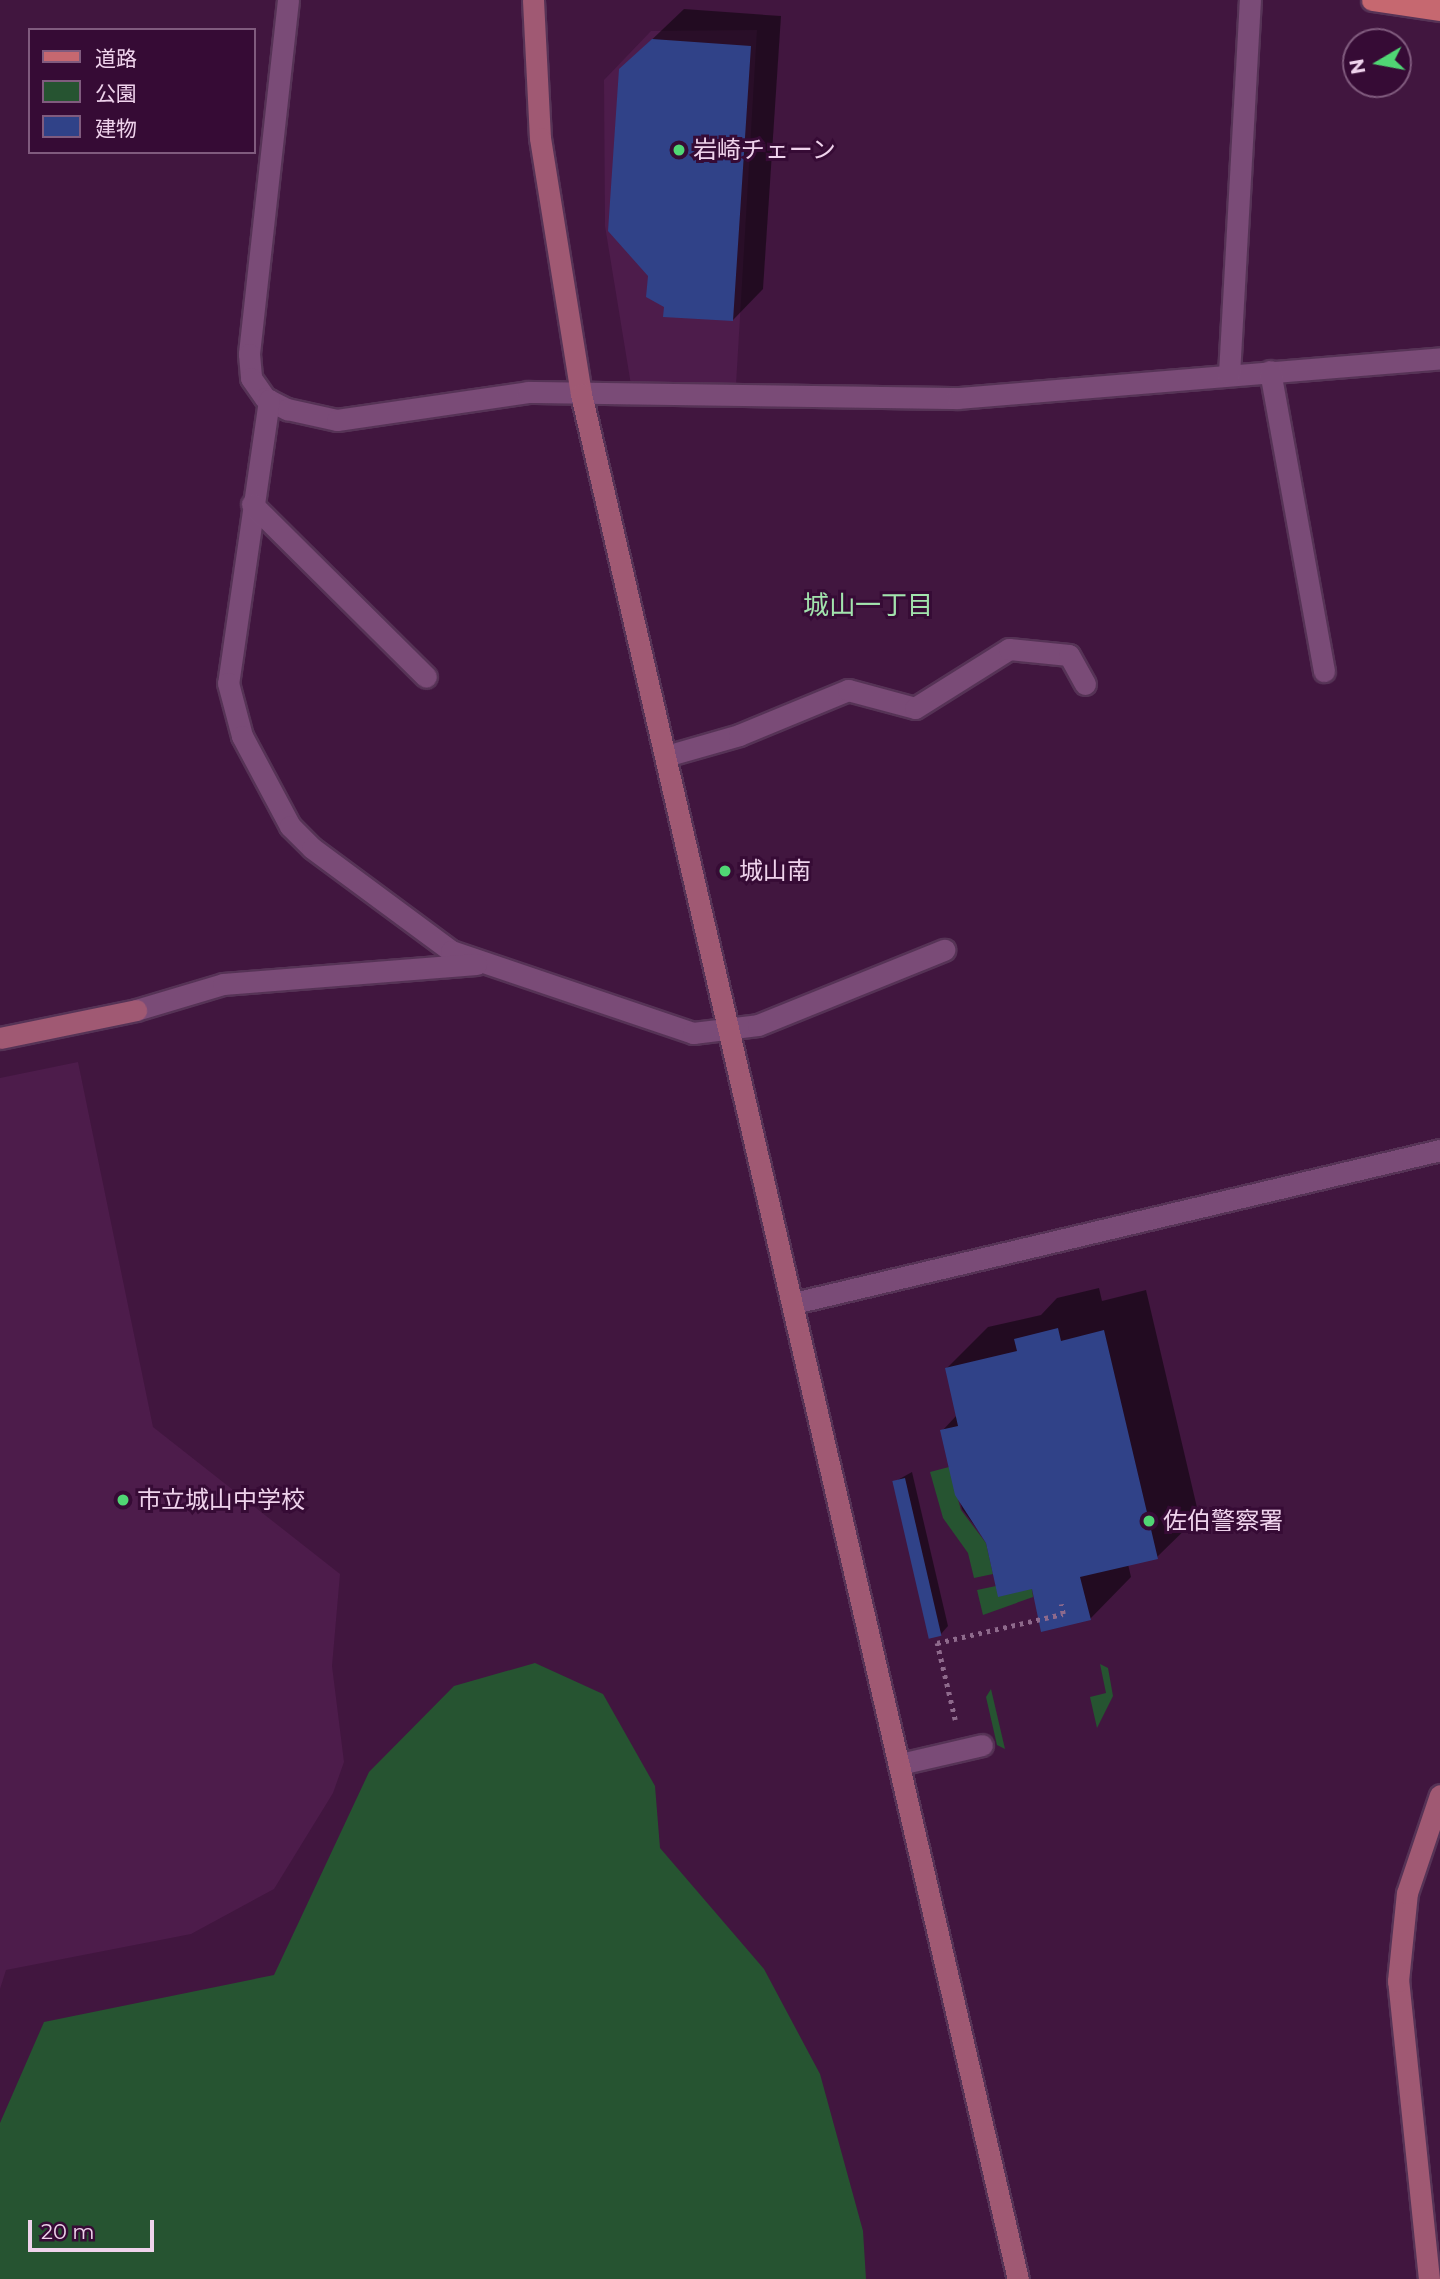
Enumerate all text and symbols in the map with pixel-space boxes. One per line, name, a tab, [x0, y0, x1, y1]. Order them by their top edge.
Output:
legend	[28, 28, 256, 154]
north arrow	[1342, 28, 1412, 98]
text: 道路	[95, 46, 137, 71]
text: N	[1345, 57, 1370, 76]
text: 公園	[95, 81, 137, 106]
text: 建物	[95, 116, 137, 141]
place label: 岩崎チェーン	[693, 136, 837, 164]
marker: 岩崎チェーン	[671, 142, 687, 158]
district label: 城山一丁目	[803, 590, 933, 622]
place label: 城山南	[739, 857, 811, 885]
marker: 城山南	[717, 863, 733, 879]
place label: 市立城山中学校	[137, 1486, 305, 1514]
marker: 市立城山中学校	[115, 1492, 131, 1508]
place label: 佐伯警察署	[1163, 1507, 1283, 1535]
marker: 佐伯警察署	[1141, 1513, 1157, 1529]
scale bar	[32, 2206, 158, 2250]
text: 20 m	[41, 2219, 95, 2244]

